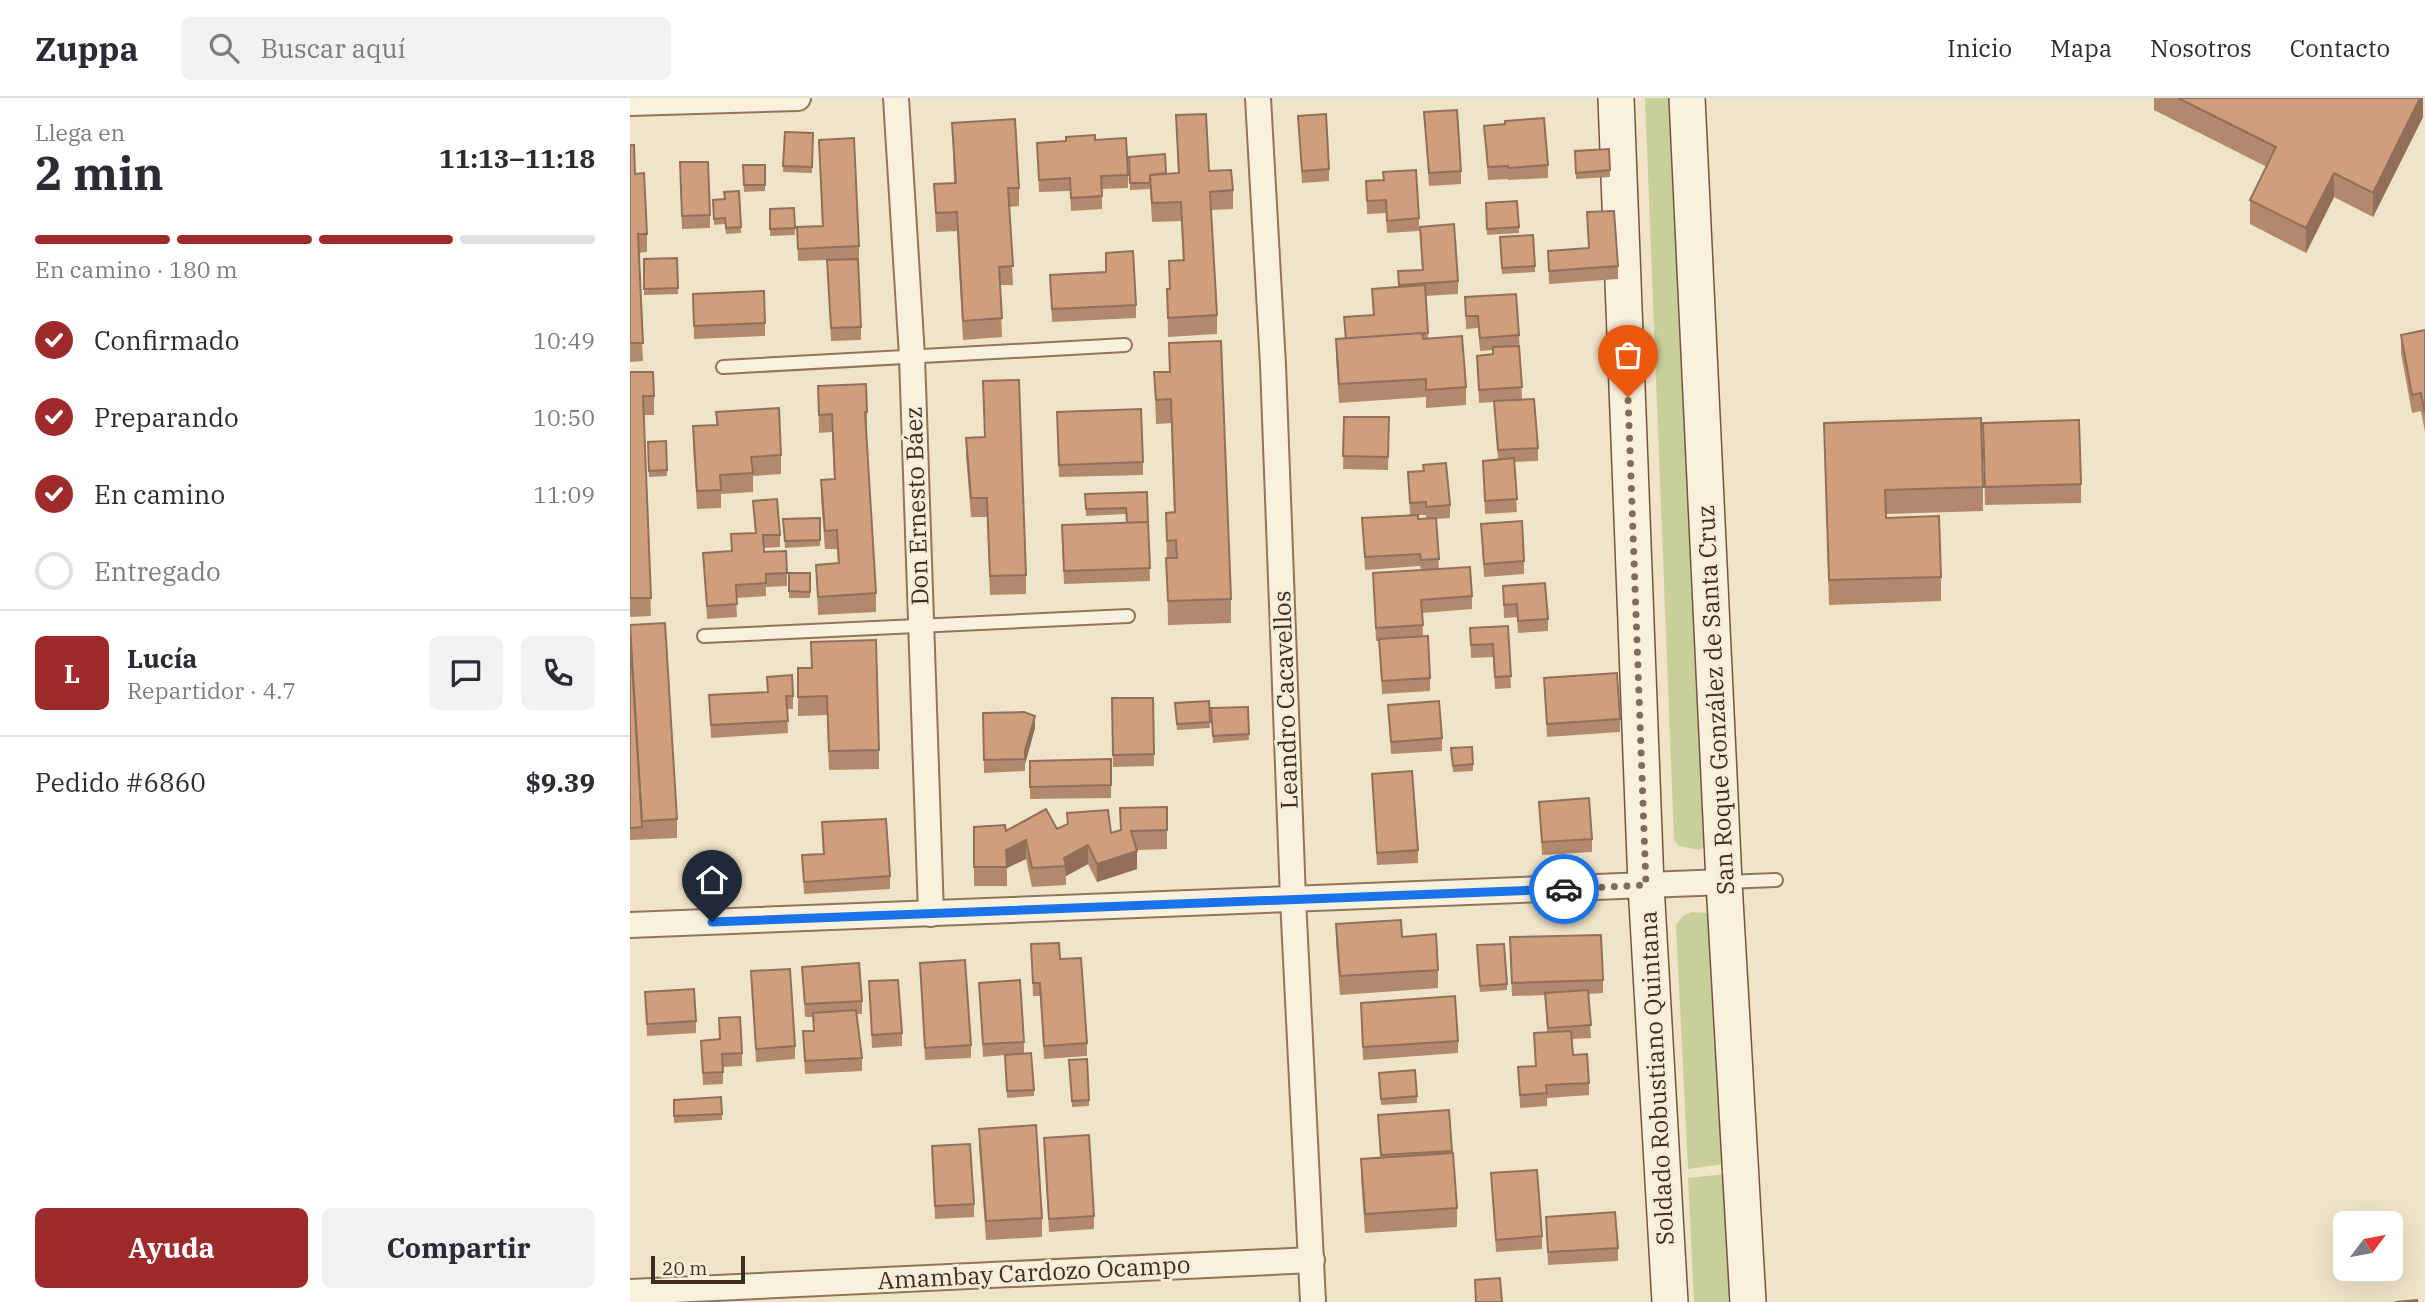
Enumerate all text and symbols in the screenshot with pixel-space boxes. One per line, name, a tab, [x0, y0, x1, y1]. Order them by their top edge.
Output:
search box	[181, 17, 671, 80]
text: Zuppa	[35, 27, 139, 70]
icon: search	[205, 29, 243, 67]
text: Buscar aquí	[261, 31, 406, 65]
text: Inicio	[1947, 32, 2012, 64]
text: Mapa	[2050, 32, 2112, 64]
text: Nosotros	[2150, 32, 2252, 64]
text: Contacto	[2290, 32, 2390, 64]
text: Llega en	[35, 117, 125, 147]
text: 11:13–11:18	[439, 141, 595, 175]
text: 2 min	[35, 143, 164, 203]
text: En camino · 180 m	[35, 254, 238, 284]
icon: check	[35, 321, 73, 359]
text: Confirmado	[94, 323, 239, 357]
text: 10:49	[533, 325, 595, 355]
pin	[1598, 325, 1658, 397]
icon: bag	[1609, 336, 1647, 374]
icon: check	[35, 398, 73, 436]
text: Preparando	[94, 400, 239, 434]
text: 10:50	[533, 402, 595, 432]
street label: Don Ernesto Báez	[897, 406, 935, 606]
icon: check	[35, 475, 73, 513]
text: En camino	[94, 477, 225, 511]
text: 11:09	[533, 479, 595, 509]
street label: San Roque González de Santa Cruz	[1689, 504, 1741, 896]
text: Entregado	[94, 554, 221, 588]
street label: Leandro Cacavellos	[1265, 590, 1305, 810]
button: chat	[429, 636, 503, 710]
button: phone	[521, 636, 595, 710]
text: Lucía	[127, 641, 197, 675]
text: L	[64, 656, 80, 690]
text: Repartidor · 4.7	[127, 675, 296, 705]
text: Pedido #6860	[35, 765, 206, 799]
text: $9.39	[525, 765, 595, 799]
pin	[682, 850, 742, 922]
courier	[1529, 854, 1599, 924]
icon: home	[693, 861, 731, 899]
icon: car	[1545, 870, 1583, 908]
street label: Soldado Robustiano Quintana	[1631, 910, 1681, 1246]
button: Ayuda	[35, 1208, 308, 1288]
button: Compartir	[322, 1208, 595, 1288]
north arrow	[2333, 1211, 2403, 1281]
map controls	[2333, 1211, 2403, 1281]
street label: Amambay Cardozo Ocampo	[877, 1248, 1191, 1296]
scale bar	[651, 1253, 746, 1285]
text: 20 m	[662, 1256, 707, 1280]

